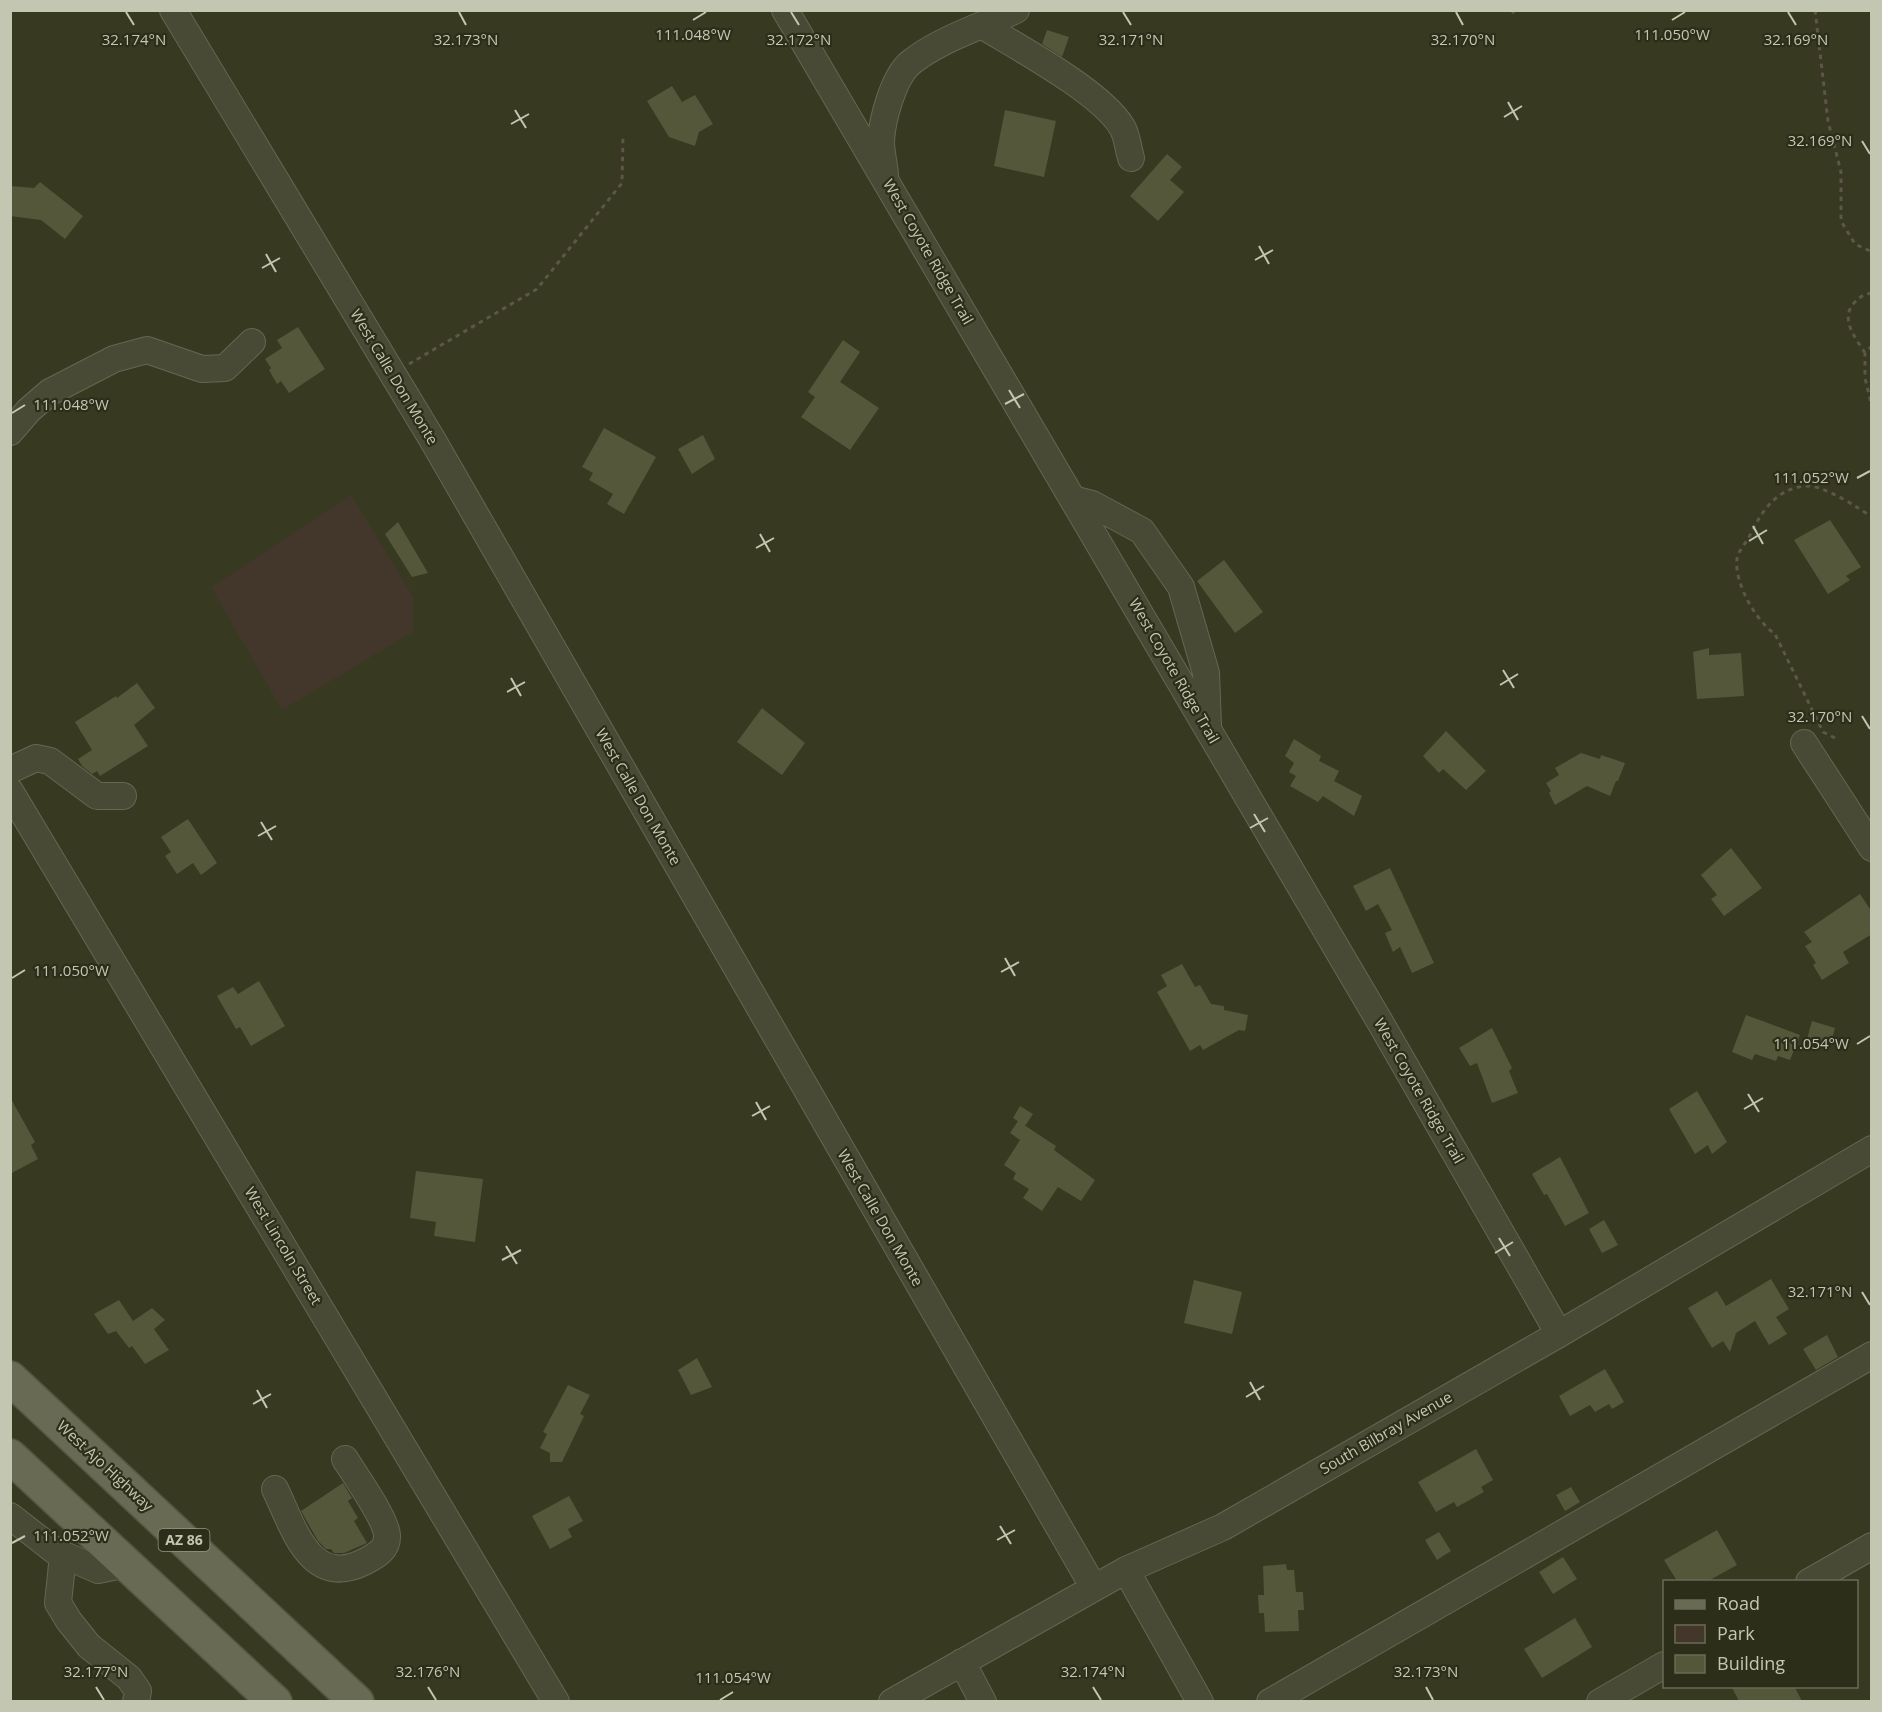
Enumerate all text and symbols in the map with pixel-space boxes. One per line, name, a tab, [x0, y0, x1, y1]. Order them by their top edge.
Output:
text: 111.048°W	[655, 24, 731, 44]
text: 111.050°W	[1634, 24, 1710, 44]
text: 32.174°N	[102, 29, 166, 49]
text: 32.173°N	[434, 29, 498, 49]
text: 32.172°N	[767, 29, 831, 49]
text: 32.171°N	[1099, 29, 1163, 49]
text: 32.170°N	[1431, 29, 1495, 49]
text: 32.169°N	[1764, 29, 1828, 49]
text: 32.169°N	[1788, 130, 1852, 150]
street label: West Coyote Ridge Trail	[879, 175, 979, 328]
street label: West Calle Don Monte	[346, 305, 443, 448]
text: 111.048°W	[33, 394, 109, 414]
text: 111.052°W	[1773, 467, 1849, 487]
street label: West Coyote Ridge Trail	[1125, 594, 1225, 747]
text: 32.170°N	[1788, 706, 1852, 726]
street label: West Calle Don Monte	[591, 724, 686, 869]
text: 111.050°W	[33, 960, 109, 980]
street label: West Coyote Ridge Trail	[1370, 1014, 1470, 1167]
text: 111.054°W	[1773, 1033, 1849, 1053]
street label: West Calle Don Monte	[833, 1145, 928, 1290]
street label: West Lincoln Street	[241, 1183, 327, 1308]
text: 32.171°N	[1788, 1281, 1852, 1301]
street label: South Bilbray Avenue	[1316, 1386, 1455, 1478]
street label: West Ajo Highway	[53, 1415, 158, 1515]
text: 111.052°W	[33, 1525, 109, 1545]
road number: AZ 86	[158, 1529, 210, 1551]
legend	[1663, 1580, 1858, 1688]
text: Road	[1717, 1591, 1760, 1615]
text: Park	[1717, 1621, 1755, 1645]
text: Building	[1717, 1651, 1785, 1675]
text: 32.177°N	[64, 1661, 128, 1681]
text: 32.176°N	[396, 1661, 460, 1681]
text: 32.174°N	[1061, 1661, 1125, 1681]
text: 32.173°N	[1394, 1661, 1458, 1681]
text: 111.054°W	[695, 1667, 771, 1687]

